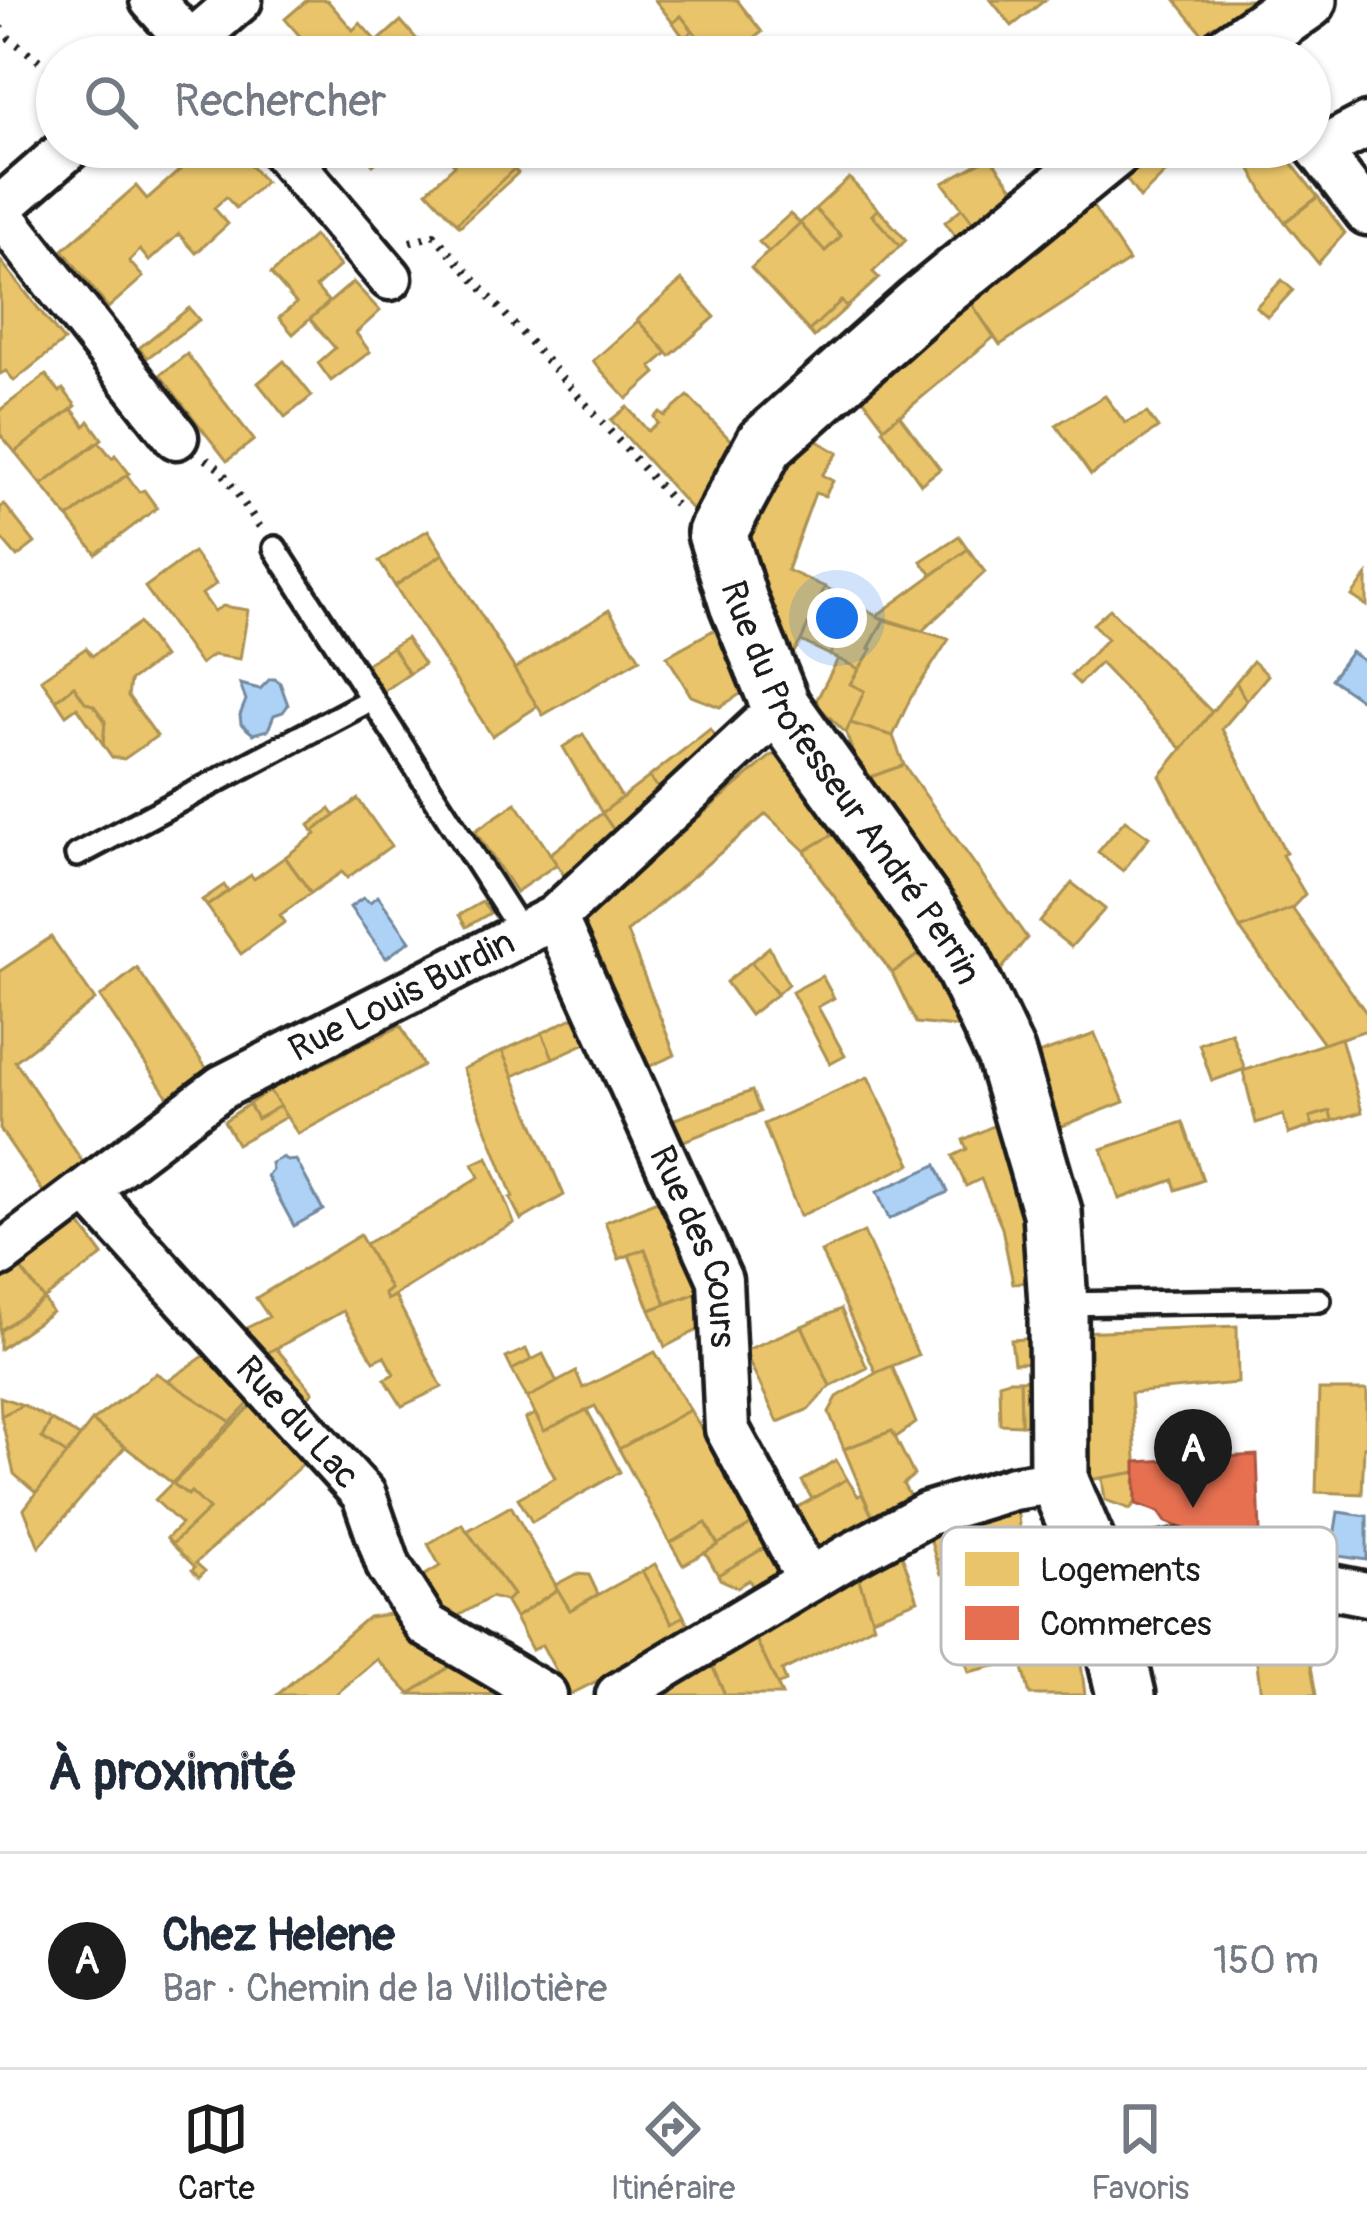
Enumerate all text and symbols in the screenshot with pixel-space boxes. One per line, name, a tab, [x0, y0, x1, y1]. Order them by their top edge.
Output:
search box	[36, 36, 1331, 168]
icon: search	[78, 69, 144, 135]
text: Rechercher	[174, 74, 387, 130]
street label: Rue du Professeur André Perrin	[711, 575, 991, 991]
your location	[807, 588, 867, 648]
street label: Rue Louis Burdin	[281, 919, 522, 1072]
street label: Rue des Cours	[639, 1139, 746, 1349]
street label: Rue du Lac	[226, 1346, 369, 1498]
pin: A	[1154, 1409, 1232, 1508]
legend	[941, 1527, 1337, 1665]
text: Logements	[1040, 1550, 1200, 1591]
text: Commerces	[1040, 1604, 1212, 1645]
text: À proximité	[48, 1741, 297, 1805]
text: Chez Helene	[162, 1908, 395, 1964]
text: A	[74, 1936, 100, 1985]
text: 150 m	[1213, 1936, 1319, 1985]
text: Bar · Chemin de la Villotière	[162, 1964, 607, 2013]
tab: Carte	[178, 2096, 255, 2209]
tab: Itinéraire	[611, 2096, 735, 2209]
tab: Favoris	[1091, 2096, 1189, 2209]

